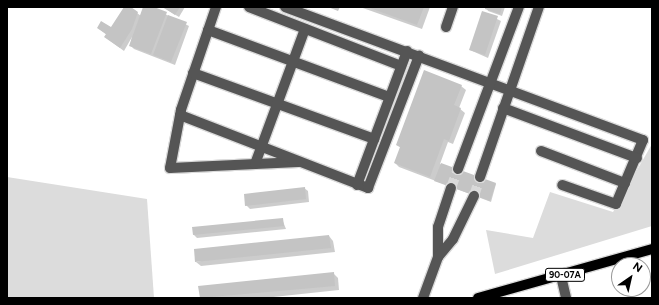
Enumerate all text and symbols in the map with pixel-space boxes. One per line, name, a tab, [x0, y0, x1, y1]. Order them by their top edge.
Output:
north arrow	[611, 257, 651, 297]
text: N	[630, 260, 645, 275]
road number: 90-07A	[545, 268, 585, 282]

